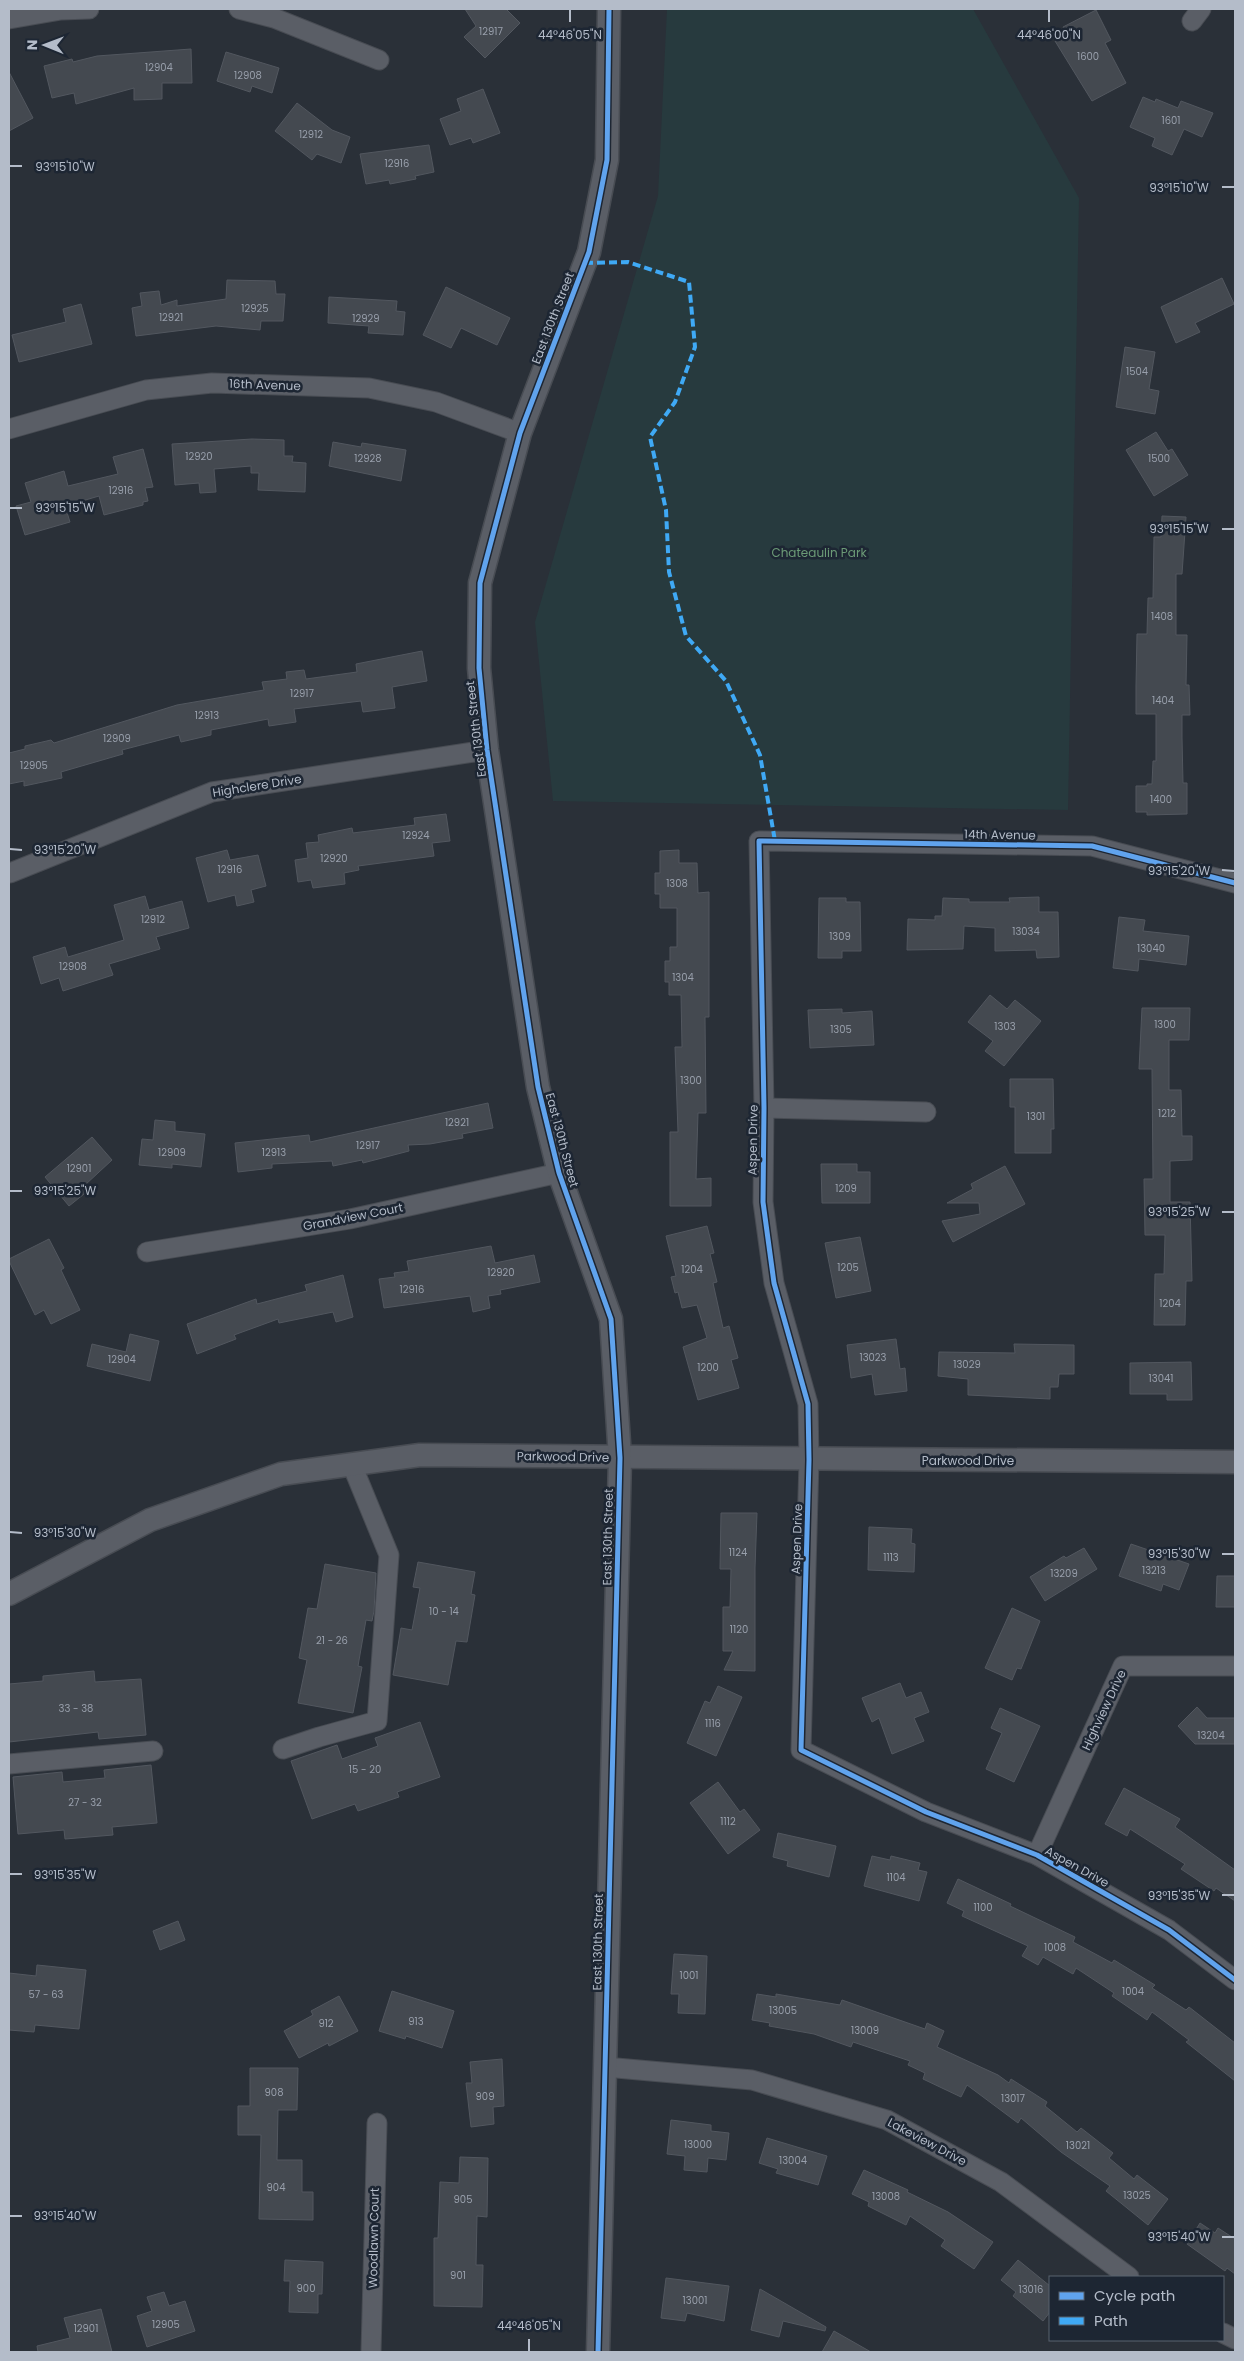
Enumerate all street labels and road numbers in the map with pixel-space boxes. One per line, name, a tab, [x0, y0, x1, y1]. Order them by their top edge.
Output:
street label: East 130th Street	[527, 270, 578, 366]
street label: 16th Avenue	[229, 375, 301, 394]
street label: East 130th Street	[461, 680, 490, 778]
street label: Highclere Drive	[211, 770, 303, 801]
street label: 14th Avenue	[964, 825, 1036, 844]
street label: East 130th Street	[542, 1091, 583, 1189]
street label: Aspen Drive	[743, 1104, 762, 1176]
street label: Grandview Court	[302, 1198, 404, 1235]
street label: Parkwood Drive	[517, 1447, 609, 1466]
street label: Parkwood Drive	[922, 1452, 1014, 1469]
street label: East 130th Street	[598, 1488, 617, 1586]
street label: Aspen Drive	[787, 1503, 806, 1575]
street label: Highview Drive	[1077, 1667, 1130, 1753]
street label: Aspen Drive	[1042, 1842, 1112, 1891]
street label: East 130th Street	[588, 1893, 607, 1991]
street label: Lakeview Drive	[885, 2114, 970, 2170]
street label: Woodlawn Court	[364, 2188, 383, 2288]

